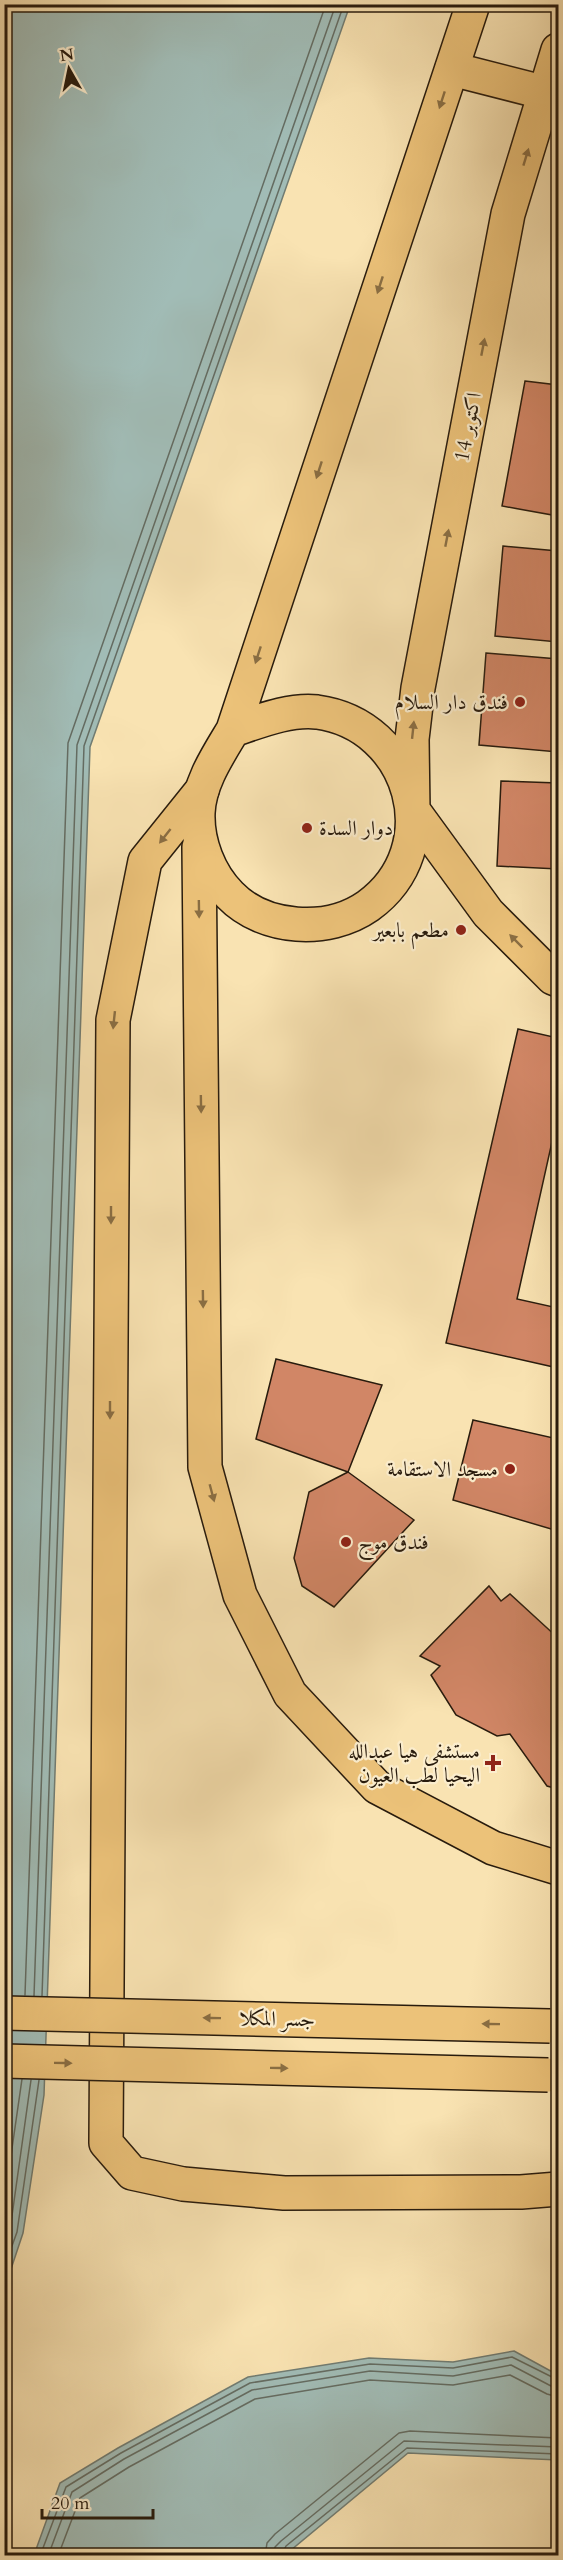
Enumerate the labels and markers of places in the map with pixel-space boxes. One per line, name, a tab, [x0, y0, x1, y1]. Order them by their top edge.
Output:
place label: فندق دار السلام	[395, 688, 508, 720]
marker: فندق دار السلام	[513, 695, 527, 709]
place label: دوار السدة	[319, 814, 393, 843]
marker: دوار السدة	[300, 821, 314, 835]
place label: مطعم بابعير	[371, 916, 449, 950]
marker: مطعم بابعير	[454, 923, 468, 937]
place label: مسجد الاستقامة	[387, 1455, 498, 1484]
marker: مسجد الاستقامة	[503, 1462, 517, 1476]
place label: فندق موج	[358, 1528, 429, 1561]
marker: فندق موج	[339, 1535, 353, 1549]
place label: مستشفى هيا عبدالله اليحيا لطب العيون	[348, 1737, 480, 1790]
marker: مستشفى هيا عبدالله اليحيا لطب العيون	[484, 1754, 502, 1772]

